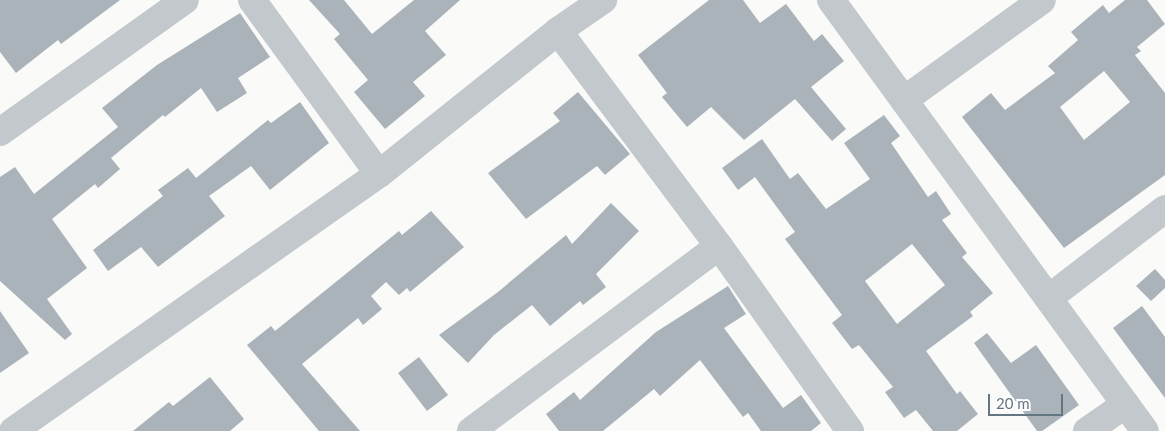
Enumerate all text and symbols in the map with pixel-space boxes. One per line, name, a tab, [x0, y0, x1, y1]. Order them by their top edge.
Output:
scale bar	[990, 384, 1065, 416]
text: 20 m	[996, 394, 1030, 412]

